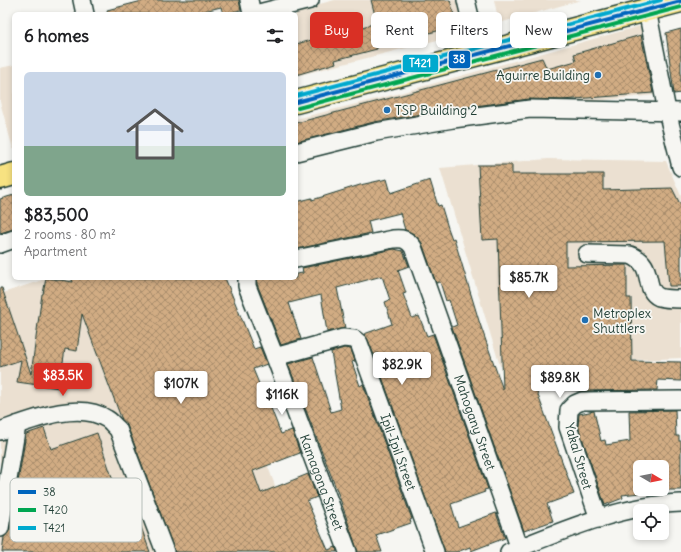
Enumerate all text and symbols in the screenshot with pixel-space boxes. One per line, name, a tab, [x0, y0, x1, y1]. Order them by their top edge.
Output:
chip: Buy	[310, 12, 363, 48]
chip: Rent	[371, 12, 428, 48]
chip: Filters	[436, 12, 502, 48]
chip: New	[510, 12, 567, 48]
text: 6 homes	[24, 25, 89, 47]
icon: filters	[264, 25, 286, 47]
line badge: 38	[448, 50, 471, 69]
text: 38	[453, 52, 465, 66]
line badge: T421	[402, 54, 439, 73]
text: T421	[409, 56, 431, 70]
place label: Aguirre Building	[496, 67, 590, 84]
marker: Aguirre Building	[593, 70, 603, 80]
icon: home	[119, 98, 191, 170]
place label: TSP Building 2	[395, 102, 477, 119]
marker: TSP Building 2	[382, 105, 392, 115]
text: $83,500	[24, 204, 89, 226]
text: 2 rooms · 80 m²	[24, 226, 116, 243]
text: Apartment	[24, 243, 87, 260]
pin: $85.7K	[496, 265, 562, 299]
text: $85.7K	[509, 269, 549, 286]
place label: Metroplex Shuttlers	[593, 305, 652, 337]
marker: Metroplex Shuttlers	[580, 315, 590, 325]
pin: $82.9K	[369, 352, 435, 386]
text: $82.9K	[382, 356, 422, 373]
pin: $83.5K	[30, 363, 96, 397]
pin: $89.8K	[527, 365, 593, 399]
text: $83.5K	[43, 367, 83, 384]
text: $89.8K	[540, 369, 580, 386]
pin: $107K	[153, 371, 209, 405]
street label: Mahogany Street	[450, 373, 500, 473]
text: $107K	[164, 375, 198, 392]
pin: $116K	[254, 382, 310, 416]
text: $116K	[266, 386, 298, 403]
street label: Ipil-Ipil Street	[376, 411, 420, 494]
street label: Yakal Street	[561, 421, 596, 492]
street label: Kamagong Street	[296, 432, 347, 533]
north arrow	[633, 460, 669, 496]
map controls	[633, 460, 669, 540]
legend	[10, 478, 142, 542]
text: 38	[43, 485, 56, 499]
text: T420	[43, 503, 68, 517]
button: locate	[633, 504, 669, 540]
text: T421	[43, 521, 65, 535]

